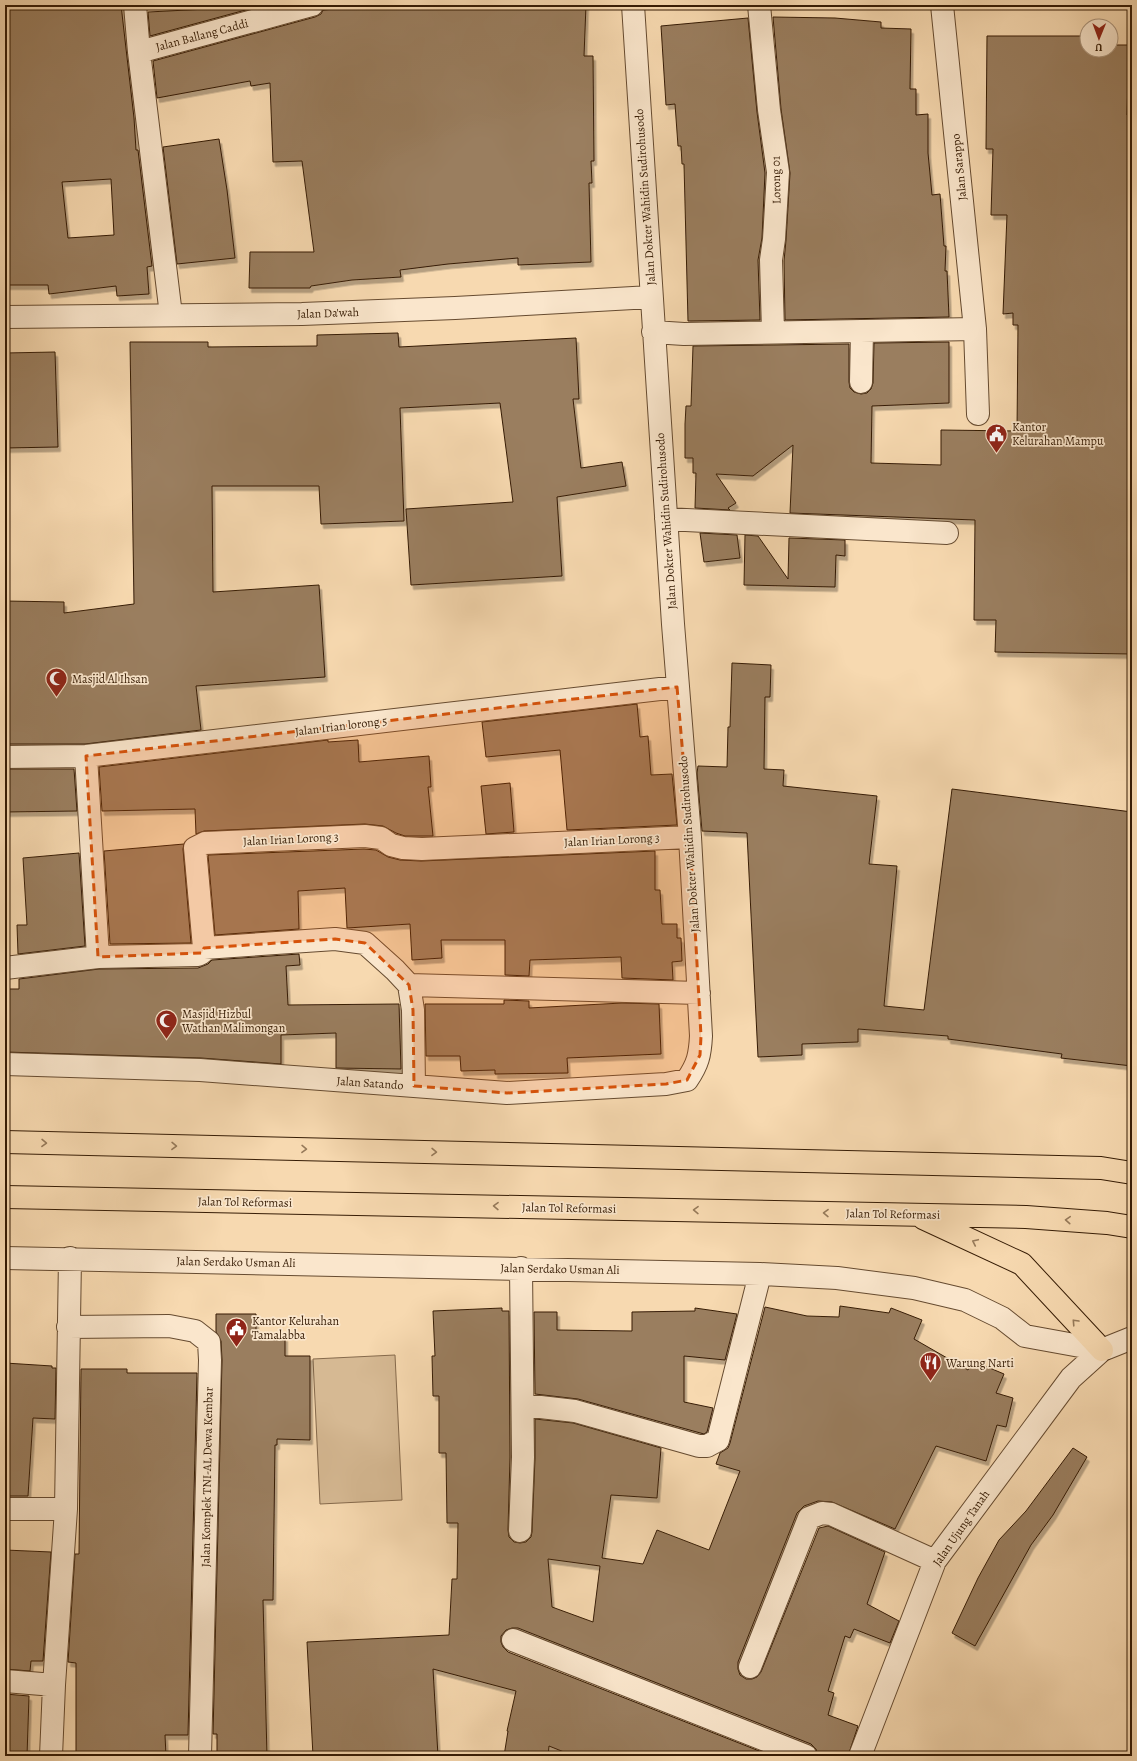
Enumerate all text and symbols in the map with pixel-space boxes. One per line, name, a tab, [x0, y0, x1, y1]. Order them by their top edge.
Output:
street label: Jalan Ballang Caddi	[154, 15, 250, 55]
north arrow	[1079, 18, 1119, 58]
text: U	[1094, 40, 1103, 55]
street label: Jalan Dokter Wahidin Sudirohusodo	[631, 108, 659, 286]
street label: Jalan Sarappo	[948, 133, 970, 201]
street label: Lorong 01	[768, 156, 784, 204]
street label: Jalan Da'wah	[297, 304, 360, 322]
place label: Kantor Kelurahan Mampu	[1012, 419, 1104, 449]
public building icon: Kantor Kelurahan Mampu	[983, 421, 1009, 454]
street label: Jalan Dokter Wahidin Sudirohusodo	[652, 432, 680, 610]
mosque icon: Masjid Al Ihsan	[44, 666, 70, 699]
place label: Masjid Al Ihsan	[72, 671, 148, 687]
street label: Jalan Irian lorong 5	[294, 712, 388, 740]
street label: Jalan Dokter Wahidin Sudirohusodo	[675, 755, 703, 933]
street label: Jalan Irian Lorong 3	[243, 829, 339, 849]
street label: Jalan Irian Lorong 3	[564, 830, 660, 850]
place label: Masjid Hizbul Wathan Malimongan	[181, 1006, 286, 1036]
mosque icon: Masjid Hizbul Wathan Malimongan	[153, 1008, 179, 1041]
street label: Jalan Satando	[336, 1073, 404, 1093]
one-way arrow	[41, 1139, 47, 1147]
one-way arrow	[171, 1142, 177, 1150]
one-way arrow	[301, 1145, 307, 1153]
one-way arrow	[431, 1148, 437, 1156]
street label: Jalan Tol Reformasi	[198, 1193, 292, 1211]
street label: Jalan Tol Reformasi	[522, 1199, 616, 1217]
one-way arrow	[493, 1202, 499, 1211]
street label: Jalan Tol Reformasi	[846, 1205, 940, 1223]
one-way arrow	[693, 1206, 699, 1215]
one-way arrow	[823, 1209, 829, 1217]
one-way arrow	[1065, 1215, 1071, 1224]
one-way arrow	[972, 1239, 979, 1247]
street label: Jalan Serdako Usman Ali	[176, 1253, 296, 1271]
street label: Jalan Serdako Usman Ali	[500, 1260, 620, 1278]
place label: Kantor Kelurahan Tamalabba	[252, 1313, 340, 1343]
public building icon: Kantor Kelurahan Tamalabba	[223, 1315, 249, 1348]
one-way arrow	[1072, 1319, 1080, 1327]
restaurant icon: Warung Narti	[918, 1350, 944, 1383]
place label: Warung Narti	[945, 1355, 1014, 1371]
street label: Jalan Komplek TNI-AL Dewa Kembar	[197, 1386, 217, 1567]
street label: Jalan Ujung Tanah	[929, 1486, 994, 1569]

